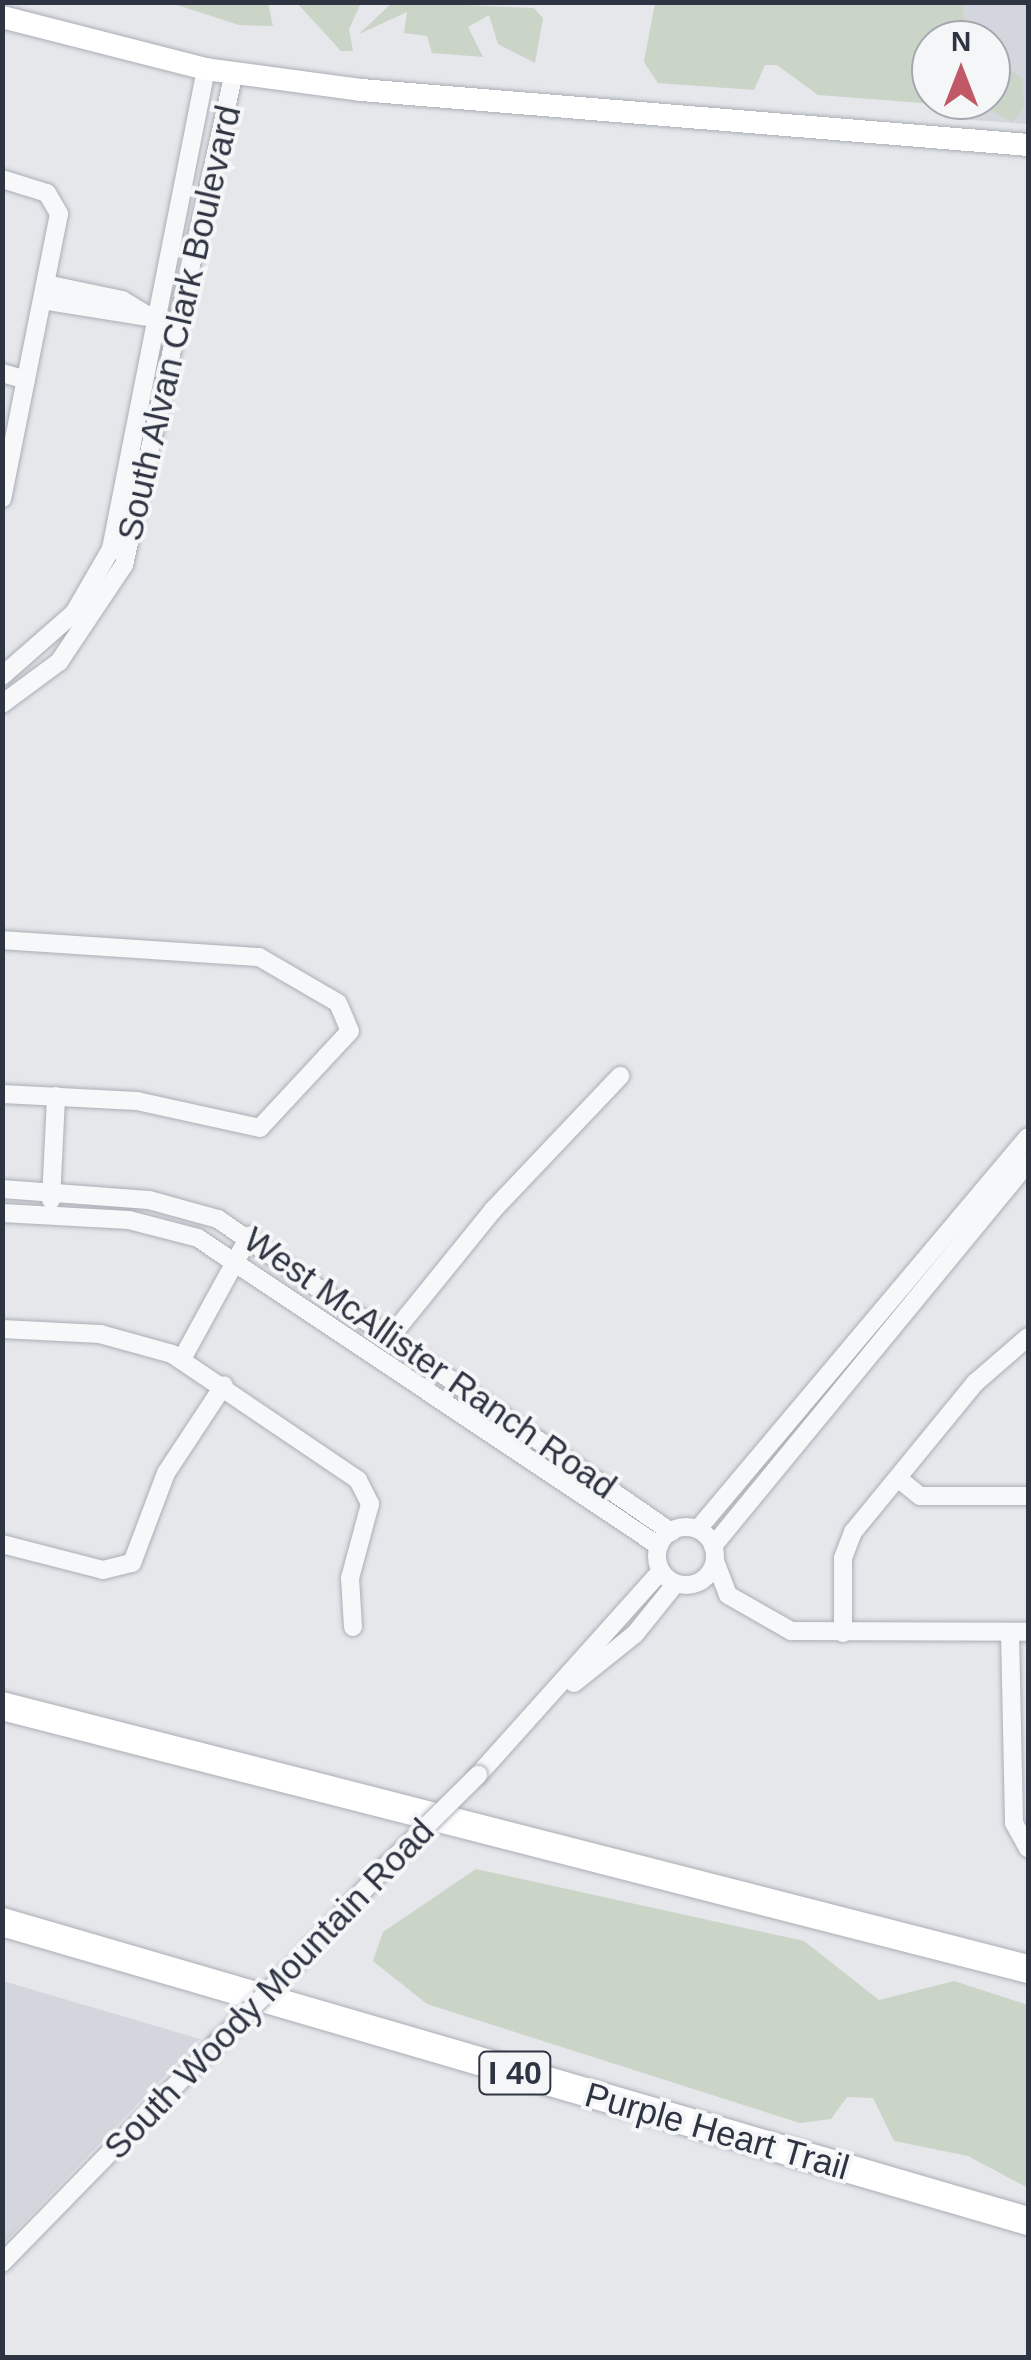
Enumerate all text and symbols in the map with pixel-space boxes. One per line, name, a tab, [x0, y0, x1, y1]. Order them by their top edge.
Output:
north arrow	[911, 20, 1011, 120]
text: N	[951, 26, 971, 57]
street label: South Alvan Clark Boulevard	[108, 100, 250, 546]
street label: West McAllister Ranch Road	[236, 1218, 624, 1508]
street label: South Woody Mountain Road	[95, 1810, 443, 2168]
road number: I 40	[478, 2046, 552, 2100]
street label: Purple Heart Trail	[580, 2073, 854, 2189]

